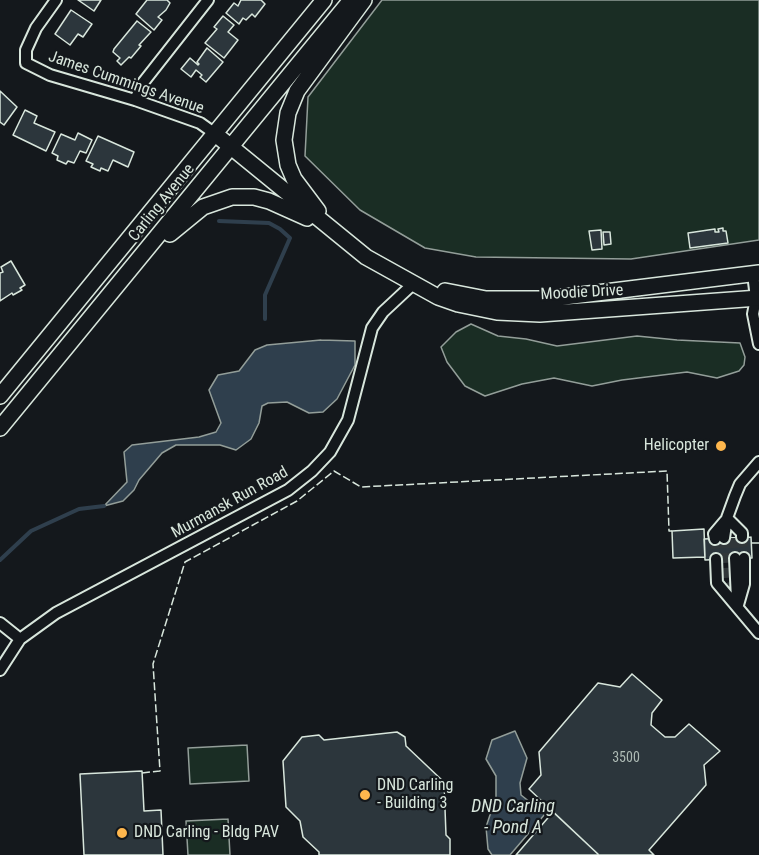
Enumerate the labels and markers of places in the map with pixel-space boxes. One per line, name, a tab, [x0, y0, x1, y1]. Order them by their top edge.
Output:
place label: Helicopter	[644, 436, 709, 456]
marker: Helicopter	[714, 439, 728, 453]
place label: DND Carling - Building 3	[377, 776, 453, 814]
marker: DND Carling - Building 3	[358, 788, 372, 802]
place label: DND Carling - Bldg PAV	[134, 823, 279, 843]
marker: DND Carling - Bldg PAV	[115, 826, 129, 840]

